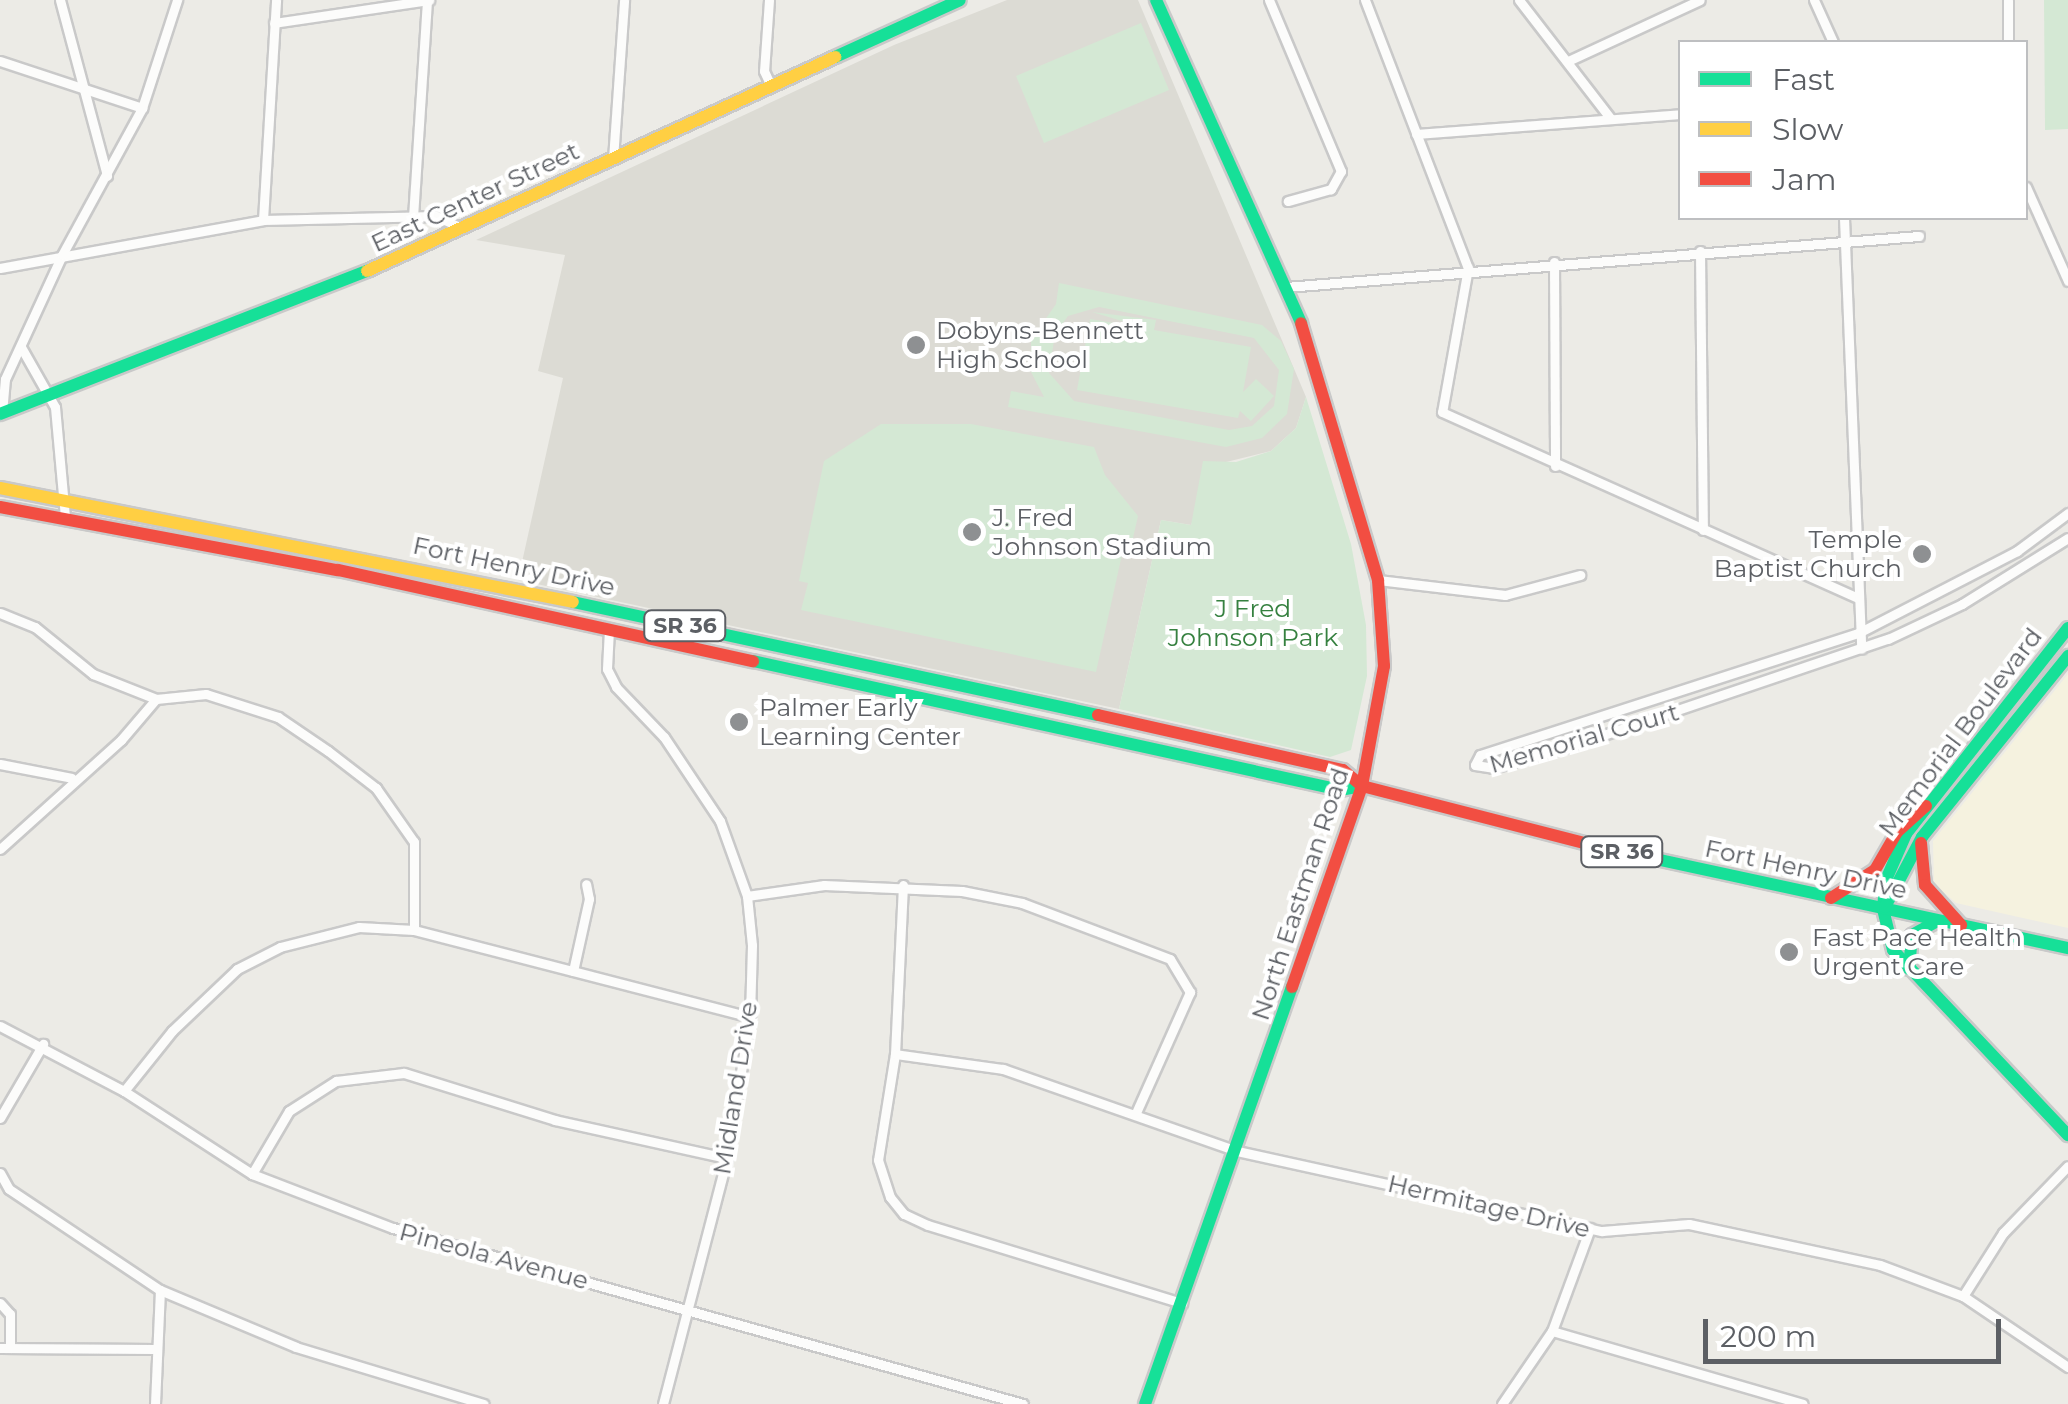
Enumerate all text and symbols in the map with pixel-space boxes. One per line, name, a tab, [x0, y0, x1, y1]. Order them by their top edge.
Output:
legend	[1678, 40, 2028, 220]
text: Fast	[1772, 61, 1835, 98]
text: Slow	[1772, 111, 1843, 148]
street label: East Center Street	[366, 136, 584, 258]
text: Jam	[1772, 161, 1837, 198]
place label: Dobyns-Bennett High School	[936, 316, 1144, 375]
marker: Dobyns-Bennett High School	[905, 334, 927, 356]
place label: J. Fred Johnson Stadium	[992, 503, 1212, 562]
marker: J. Fred Johnson Stadium	[961, 521, 983, 543]
place label: Temple Baptist Church	[1714, 525, 1902, 584]
street label: Fort Henry Drive	[410, 530, 618, 602]
marker: Temple Baptist Church	[1911, 543, 1933, 565]
park label: J Fred Johnson Park	[1168, 594, 1338, 653]
road number: SR 36	[642, 609, 728, 643]
street label: Memorial Boulevard	[1872, 622, 2048, 842]
place label: Palmer Early Learning Center	[759, 693, 961, 752]
street label: Memorial Court	[1486, 697, 1682, 779]
marker: Palmer Early Learning Center	[728, 711, 750, 733]
street label: North Eastman Road	[1245, 764, 1355, 1024]
street label: Fort Henry Drive	[1702, 833, 1910, 905]
road number: SR 36	[1580, 835, 1664, 869]
place label: Fast Pace Health Urgent Care	[1812, 923, 2022, 982]
marker: Fast Pace Health Urgent Care	[1776, 939, 1802, 965]
street label: Midland Drive	[707, 999, 763, 1177]
street label: Hermitage Drive	[1385, 1168, 1593, 1244]
street label: Pineola Avenue	[396, 1216, 592, 1296]
scale bar	[1708, 1299, 2006, 1361]
text: 200 m	[1720, 1318, 1816, 1355]

